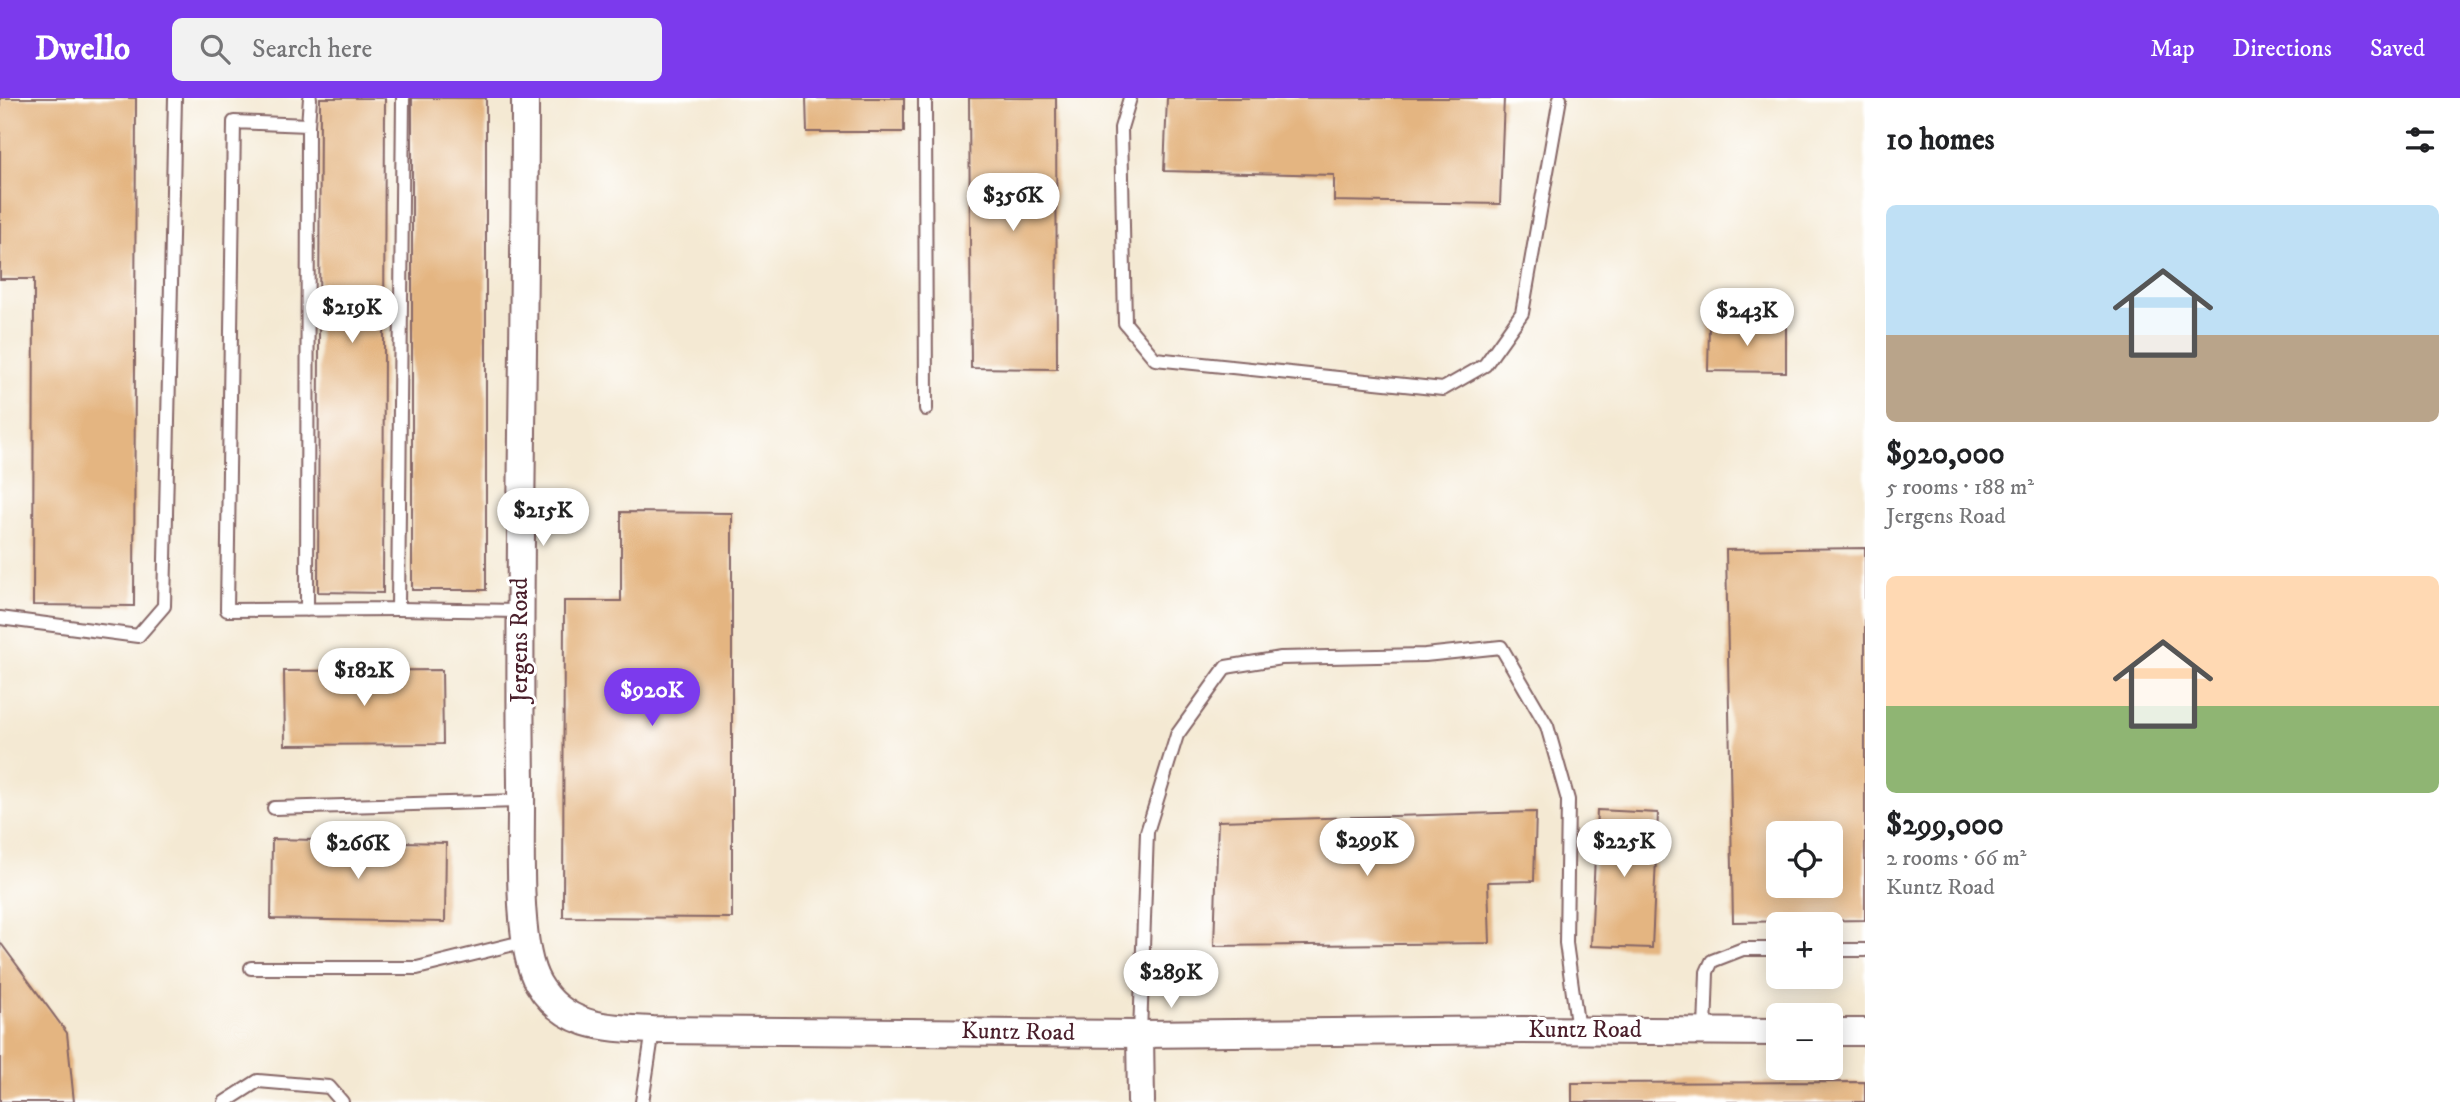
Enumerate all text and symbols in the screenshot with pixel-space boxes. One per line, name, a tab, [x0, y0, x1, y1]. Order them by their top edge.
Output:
search box	[172, 18, 662, 81]
text: Dwello	[35, 29, 130, 70]
icon: search	[196, 30, 234, 68]
text: Search here	[252, 33, 372, 66]
text: Map	[2150, 34, 2195, 64]
text: Directions	[2233, 34, 2332, 64]
text: Saved	[2370, 34, 2425, 64]
icon: filters	[2401, 121, 2439, 159]
text: 10 homes	[1886, 122, 1995, 159]
pin: $356K	[964, 174, 1062, 233]
text: $356K	[983, 181, 1043, 210]
icon: home	[2100, 250, 2226, 376]
pin: $219K	[303, 286, 401, 345]
pin: $243K	[1698, 288, 1796, 348]
text: $219K	[322, 293, 382, 322]
text: $243K	[1716, 296, 1778, 325]
text: $920,000	[1886, 436, 2005, 473]
text: 5 rooms · 188 m²	[1886, 473, 2034, 502]
pin: $215K	[494, 489, 592, 548]
text: $215K	[513, 496, 573, 525]
text: Jergens Road	[1886, 502, 2006, 531]
street label: Jergens Road	[505, 577, 535, 705]
icon: home	[2100, 621, 2226, 747]
pin: $182K	[315, 648, 413, 708]
text: $182K	[334, 656, 394, 685]
pin: $920K	[603, 668, 701, 728]
text: $920K	[620, 676, 684, 705]
text: $299,000	[1886, 807, 2004, 844]
pin: $299K	[1318, 818, 1416, 878]
pin: $225K	[1575, 820, 1673, 879]
map controls	[1766, 821, 1843, 1080]
button: locate	[1766, 821, 1843, 898]
pin: $266K	[309, 822, 407, 881]
text: $299K	[1336, 826, 1398, 855]
text: $225K	[1593, 827, 1655, 856]
text: $266K	[326, 829, 390, 858]
text: 2 rooms · 66 m²	[1886, 844, 2026, 873]
text: Kuntz Road	[1886, 873, 1995, 902]
button: +	[1766, 912, 1843, 989]
pin: $289K	[1122, 950, 1220, 1010]
text: $289K	[1140, 958, 1203, 987]
button: −	[1766, 1003, 1843, 1080]
street label: Kuntz Road	[1528, 1015, 1642, 1045]
street label: Kuntz Road	[961, 1016, 1075, 1048]

